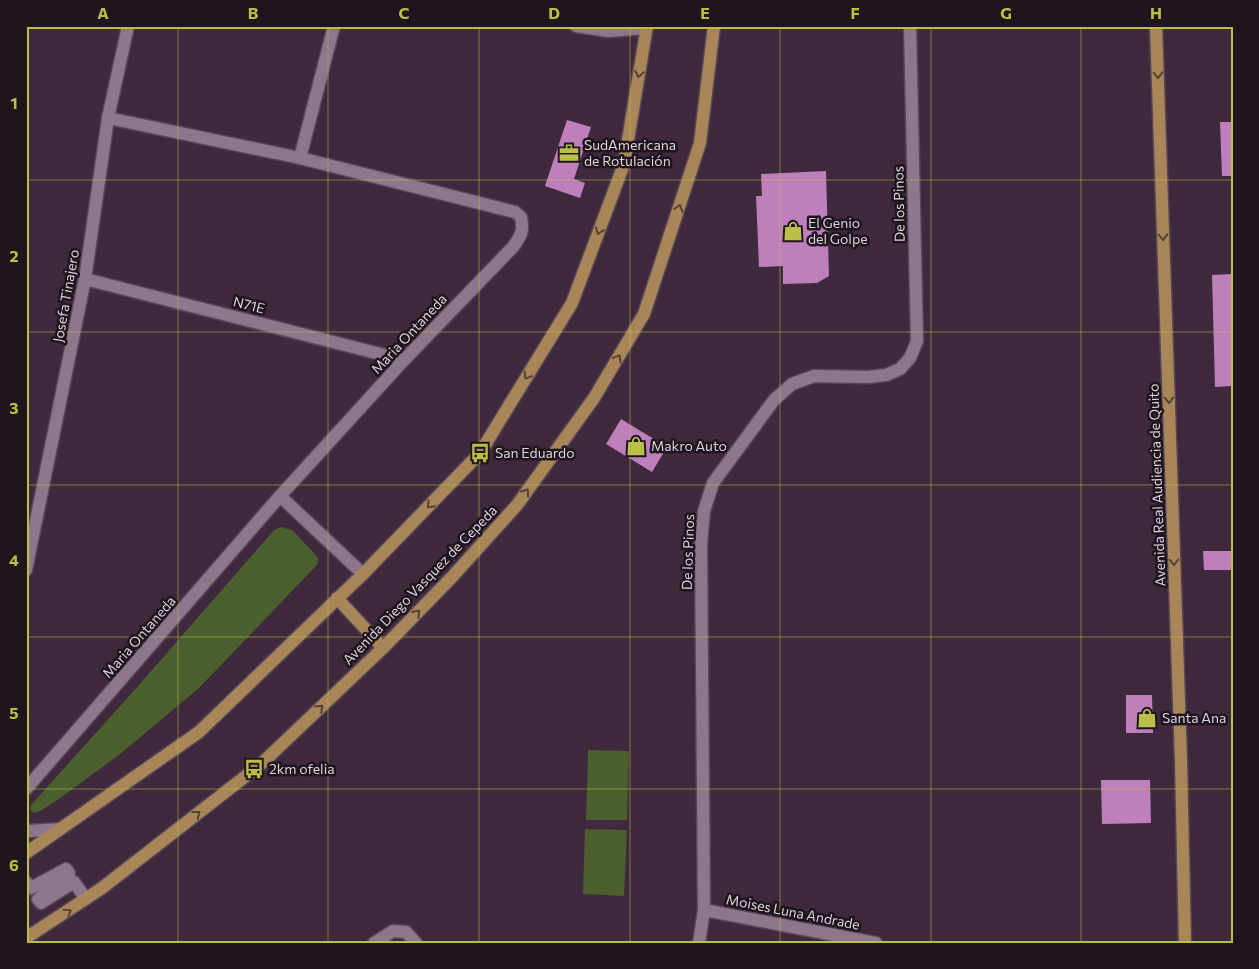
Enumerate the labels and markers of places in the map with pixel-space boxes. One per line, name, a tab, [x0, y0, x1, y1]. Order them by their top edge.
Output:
place label: SudAmericana de Rotulación	[584, 136, 676, 169]
office icon: SudAmericana de Rotulación	[558, 142, 580, 164]
place label: El Genio del Golpe	[808, 214, 868, 247]
shop icon: El Genio del Golpe	[782, 220, 804, 242]
shop icon: Makro Auto	[625, 435, 647, 457]
place label: Makro Auto	[651, 437, 727, 454]
bus stop icon: San Eduardo	[469, 442, 491, 464]
place label: San Eduardo	[495, 444, 575, 461]
shop icon: Santa Ana	[1136, 707, 1158, 729]
place label: Santa Ana	[1162, 709, 1226, 726]
bus stop icon: 2km ofelia	[243, 758, 265, 780]
place label: 2km ofelia	[269, 760, 335, 777]

